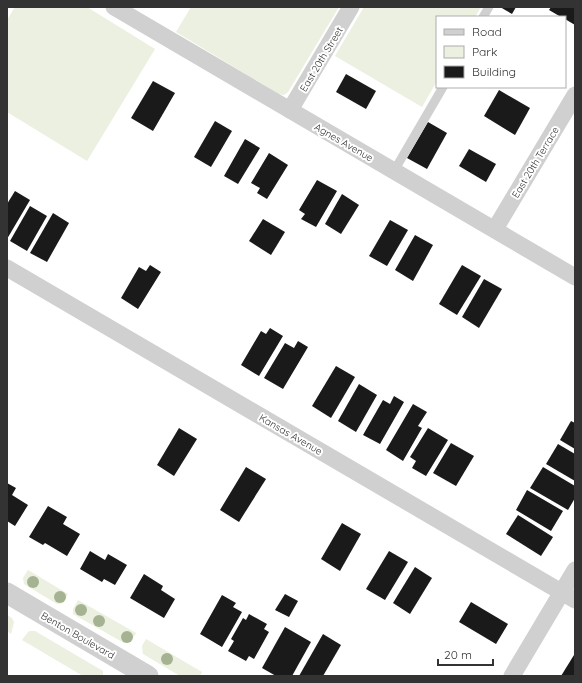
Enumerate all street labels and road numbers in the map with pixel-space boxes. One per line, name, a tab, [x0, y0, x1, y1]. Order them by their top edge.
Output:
street label: East 20th Street	[297, 24, 346, 94]
street label: Agnes Avenue	[312, 120, 376, 165]
street label: East 20th Terrace	[509, 124, 562, 200]
street label: Kansas Avenue	[257, 411, 325, 458]
street label: Benton Boulevard	[39, 609, 117, 662]

